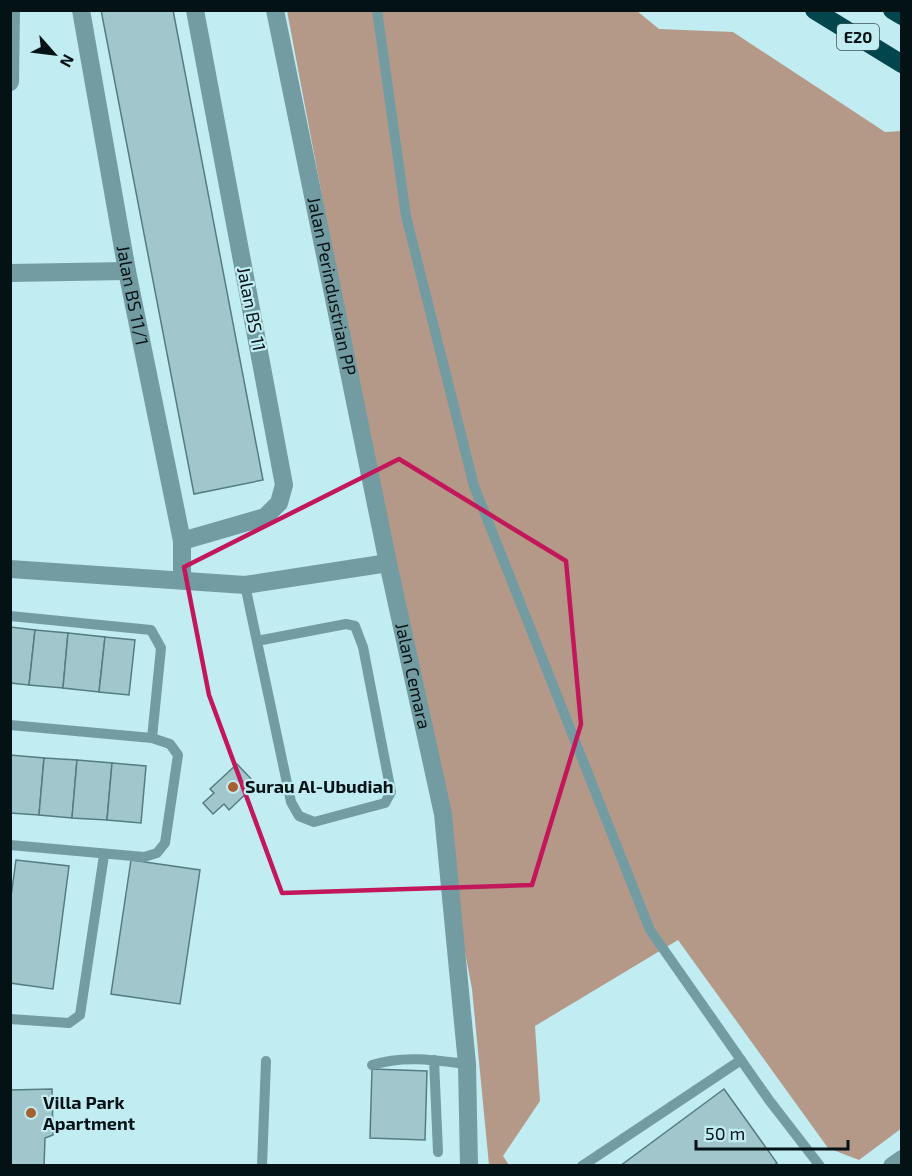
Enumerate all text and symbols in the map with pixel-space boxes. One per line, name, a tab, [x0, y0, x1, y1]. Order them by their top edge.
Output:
north arrow	[24, 24, 84, 84]
road number: E20	[837, 24, 879, 50]
text: N	[57, 52, 79, 71]
street label: Jalan Perindustrian PP	[303, 195, 361, 377]
street label: Jalan BS 11/1	[113, 243, 154, 347]
street label: Jalan BS 11	[233, 265, 271, 353]
street label: Jalan Cemara	[391, 620, 436, 731]
place label: Surau Al-Ubudiah	[245, 775, 394, 797]
marker: Surau Al-Ubudiah	[226, 780, 240, 794]
place label: Villa Park Apartment	[43, 1091, 136, 1134]
marker: Villa Park Apartment	[24, 1106, 38, 1120]
scale bar	[696, 1113, 848, 1151]
text: 50 m	[705, 1122, 745, 1144]

